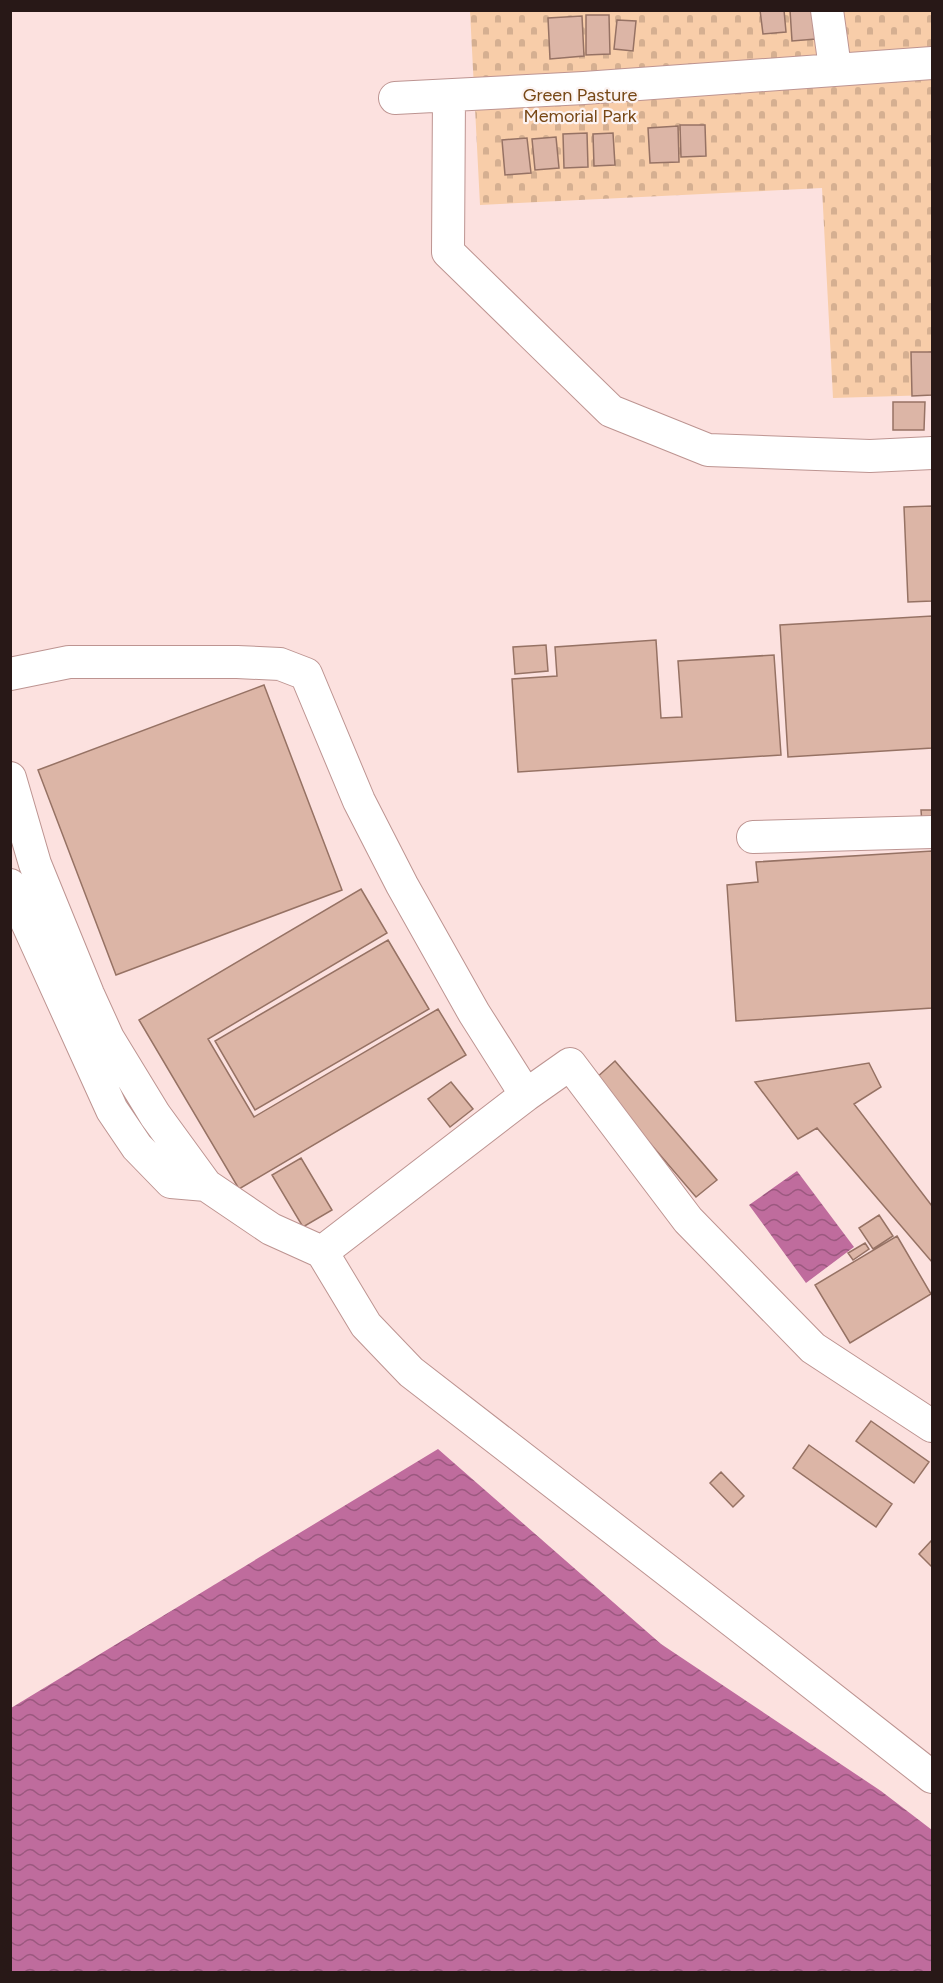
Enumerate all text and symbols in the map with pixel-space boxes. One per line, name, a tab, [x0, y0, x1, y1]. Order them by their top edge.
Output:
park label: Green Pasture Memorial Park	[523, 84, 637, 127]

